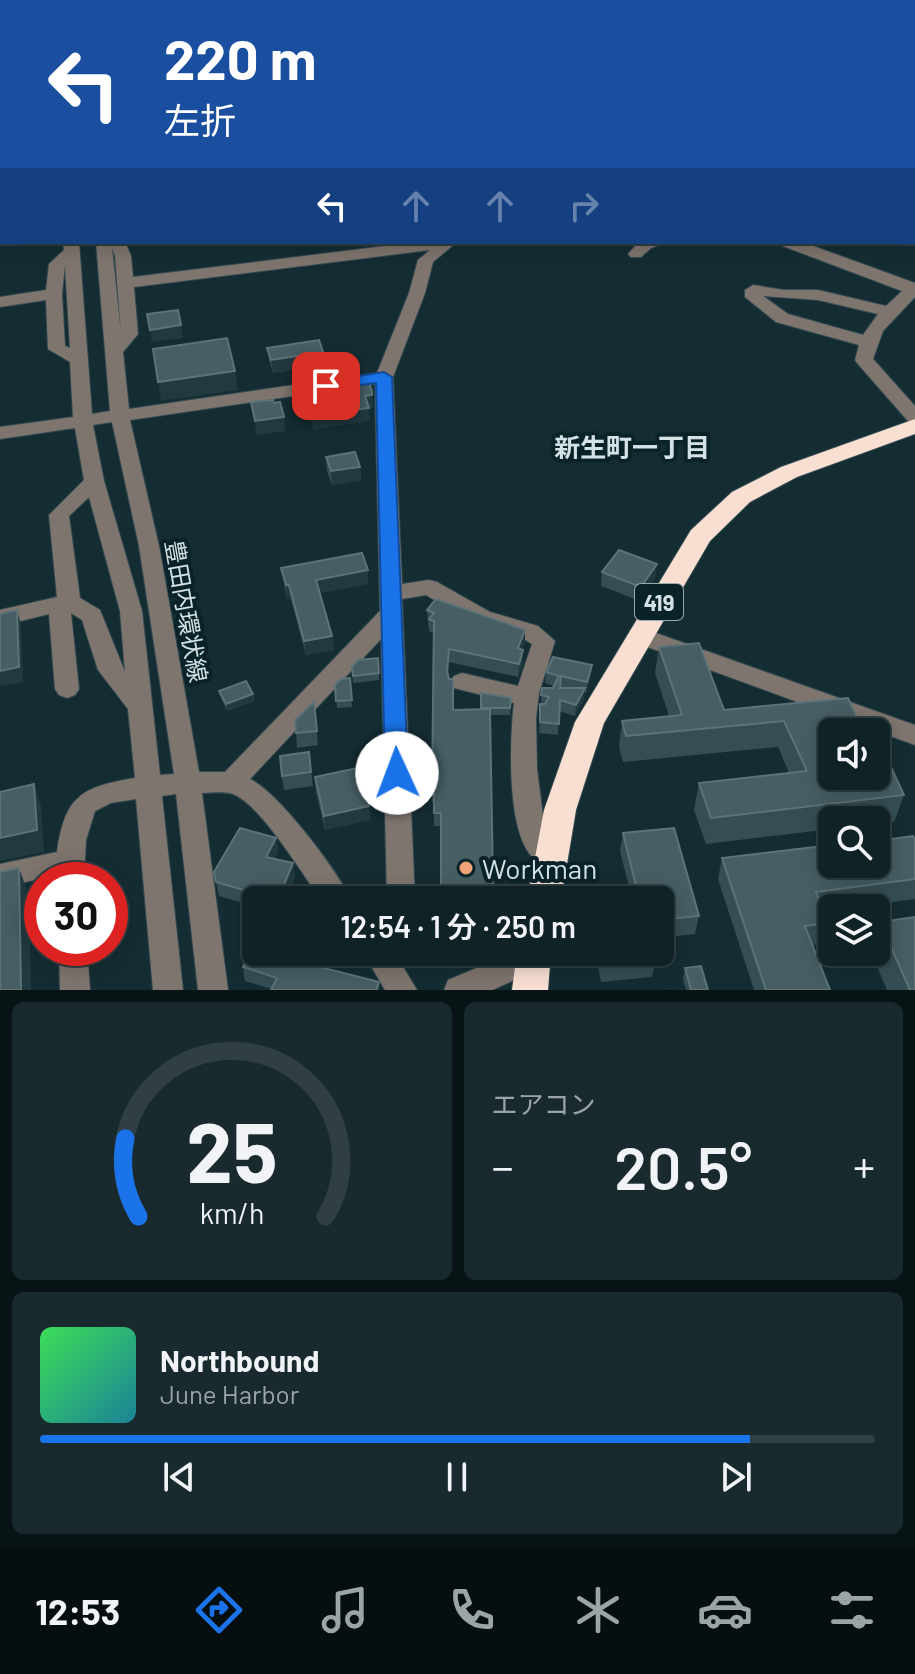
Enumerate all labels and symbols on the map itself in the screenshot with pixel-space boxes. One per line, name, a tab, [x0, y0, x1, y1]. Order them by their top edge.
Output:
pin	[292, 352, 360, 420]
district label: 新生町一丁目	[554, 431, 710, 462]
street label: 豊田内環状線	[160, 538, 214, 684]
road number: 419	[635, 584, 683, 620]
position arrow	[355, 731, 439, 815]
place label: Workman	[482, 851, 597, 885]
marker: Workman	[457, 859, 475, 877]
speed limit sign: 30	[24, 862, 128, 966]

